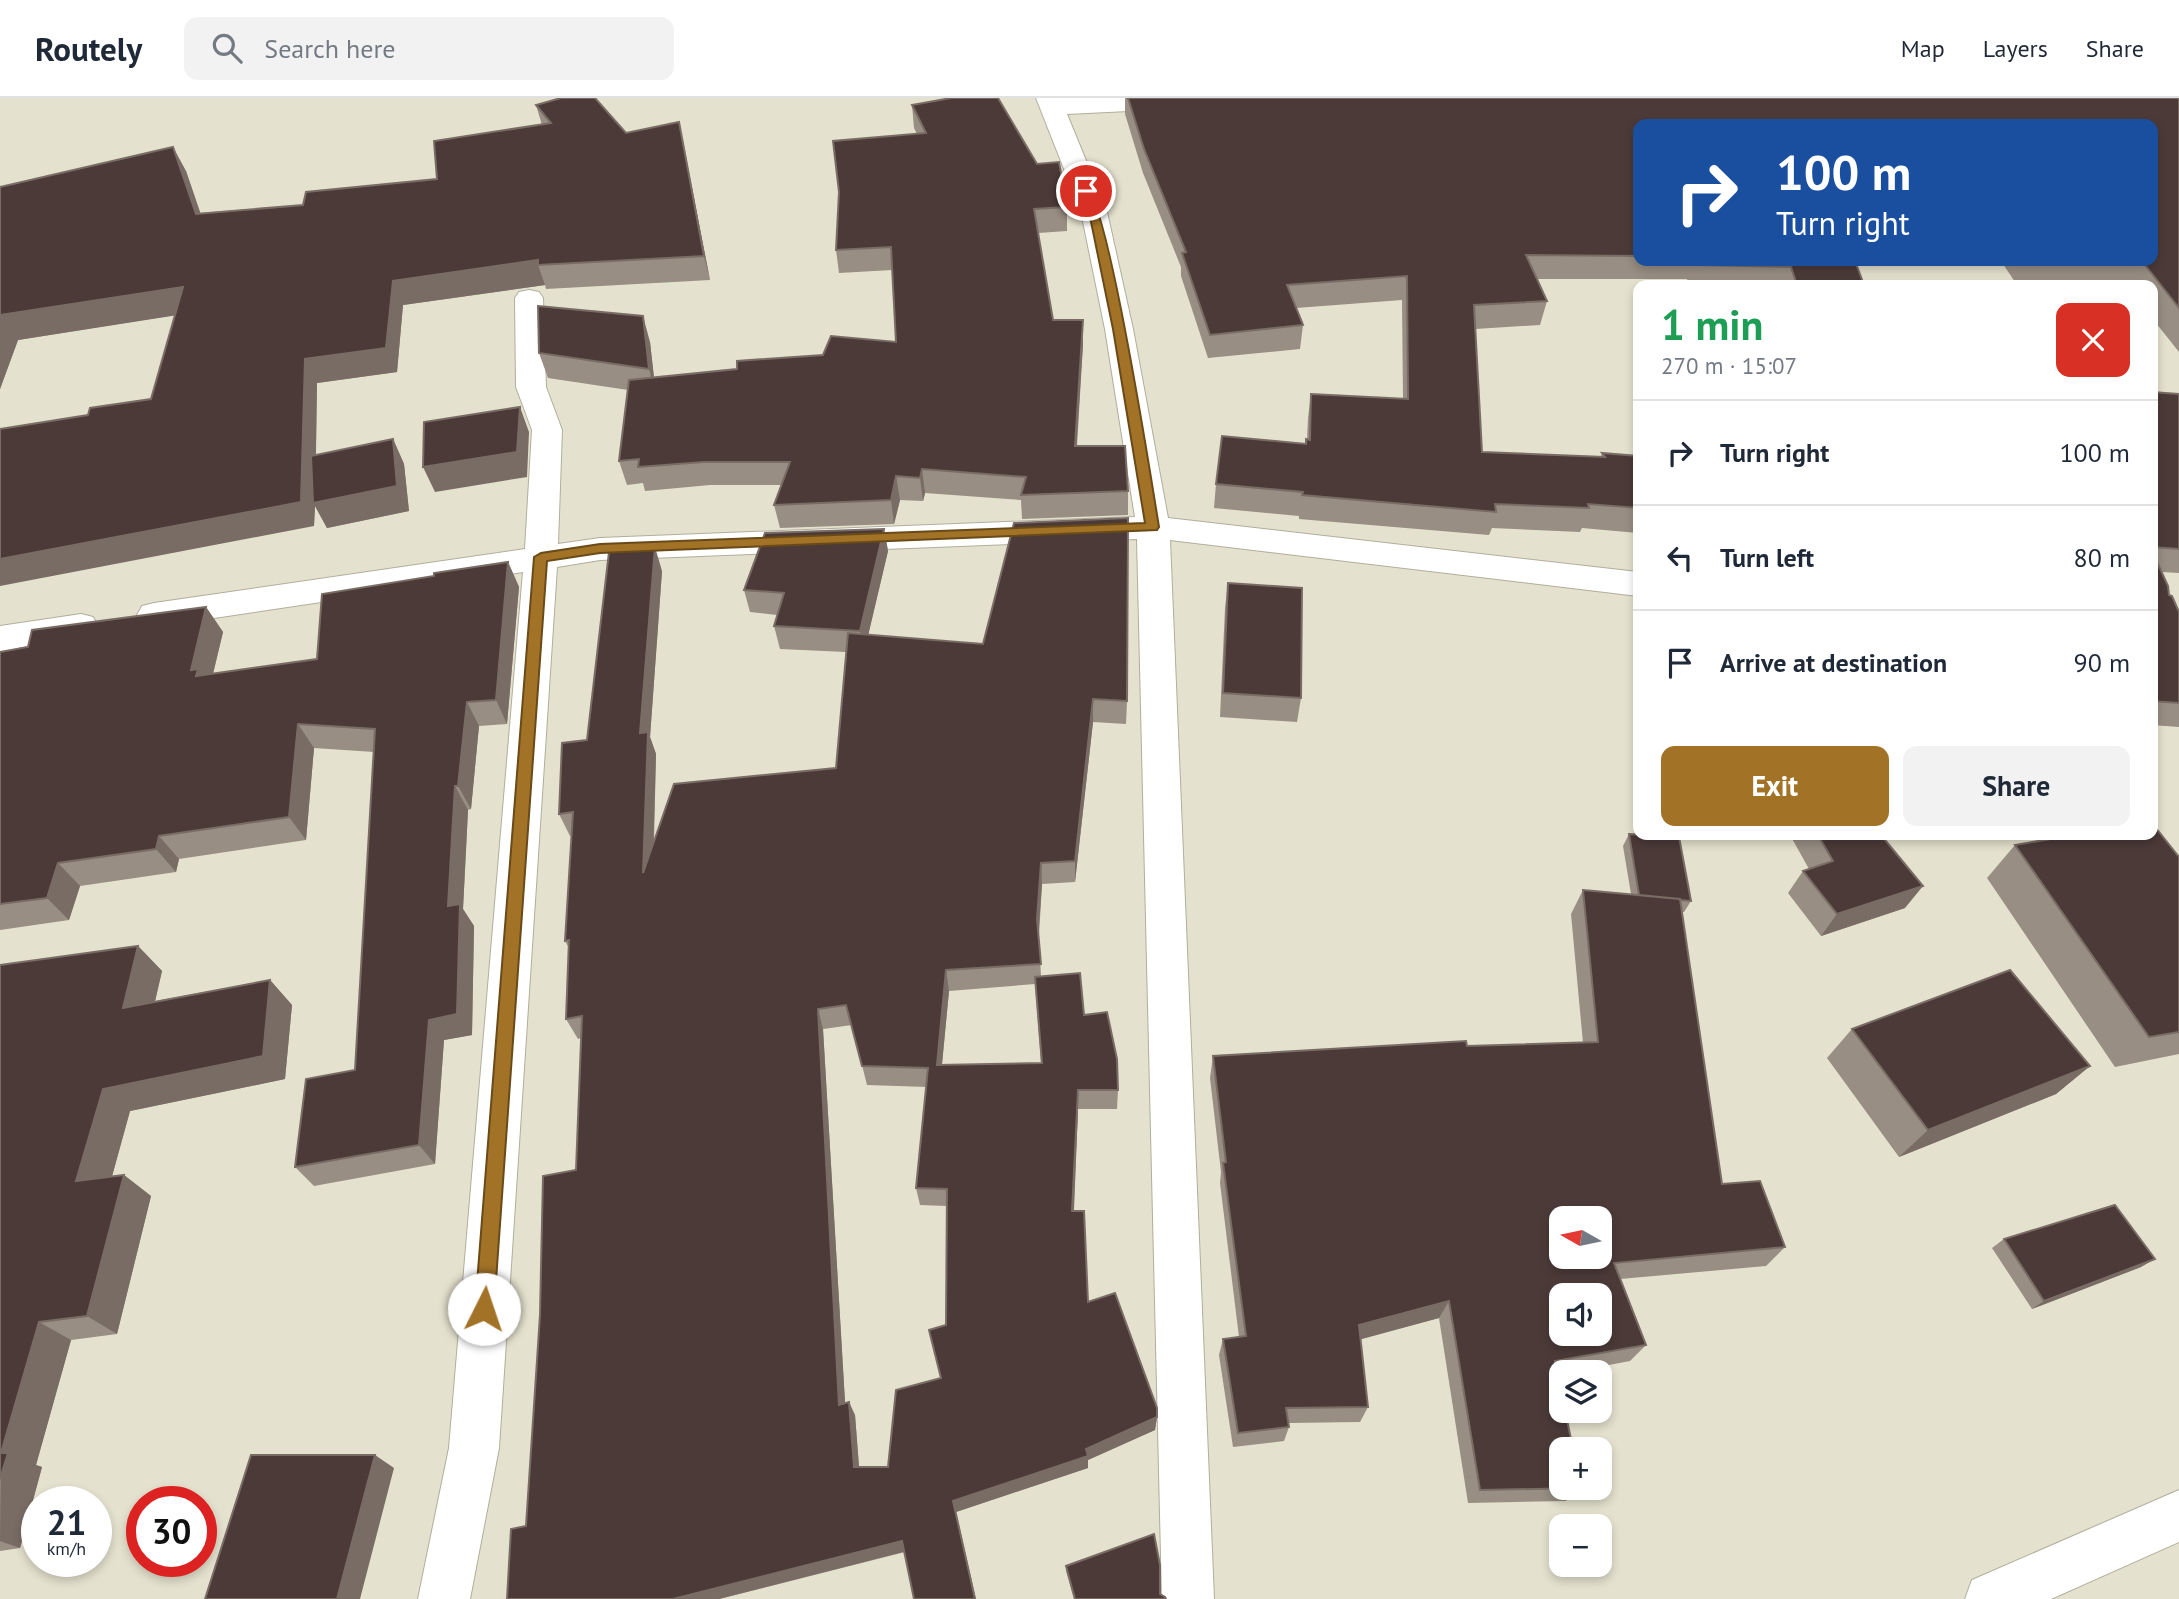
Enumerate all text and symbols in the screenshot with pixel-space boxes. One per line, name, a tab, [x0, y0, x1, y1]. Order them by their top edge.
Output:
search box	[184, 17, 674, 80]
text: Routely	[35, 27, 142, 70]
icon: search	[208, 29, 246, 67]
text: Search here	[264, 32, 395, 65]
text: Map	[1901, 33, 1945, 64]
text: Layers	[1983, 33, 2048, 64]
text: Share	[2086, 33, 2144, 64]
text: 100 m	[1776, 140, 1911, 204]
icon: right	[1661, 147, 1752, 238]
pin	[1056, 161, 1116, 221]
icon: arrive	[1067, 172, 1105, 210]
text: Turn right	[1776, 202, 1910, 244]
text: 1 min	[1661, 297, 1763, 352]
button: close	[2056, 303, 2130, 377]
text: 270 m · 15:07	[1661, 351, 1797, 380]
icon: right	[1661, 434, 1699, 472]
text: Turn right	[1720, 436, 1829, 469]
text: 100 m	[2059, 436, 2130, 469]
icon: left	[1661, 539, 1699, 577]
text: Turn left	[1720, 541, 1814, 574]
text: 80 m	[2074, 541, 2130, 574]
icon: arrive	[1661, 644, 1699, 682]
text: Arrive at destination	[1720, 646, 1947, 679]
text: 90 m	[2074, 646, 2130, 679]
button: Exit	[1661, 746, 1889, 826]
button: Share	[1903, 746, 2130, 826]
north arrow	[1549, 1206, 1612, 1269]
map controls	[1549, 1206, 1612, 1577]
position arrow	[447, 1272, 521, 1346]
button: sound	[1549, 1283, 1612, 1346]
button: layers	[1549, 1360, 1612, 1423]
button: +	[1549, 1437, 1612, 1500]
speed limit sign: 30	[126, 1486, 217, 1577]
text: 21	[47, 1499, 86, 1545]
button: −	[1549, 1514, 1612, 1577]
text: km/h	[47, 1537, 86, 1560]

